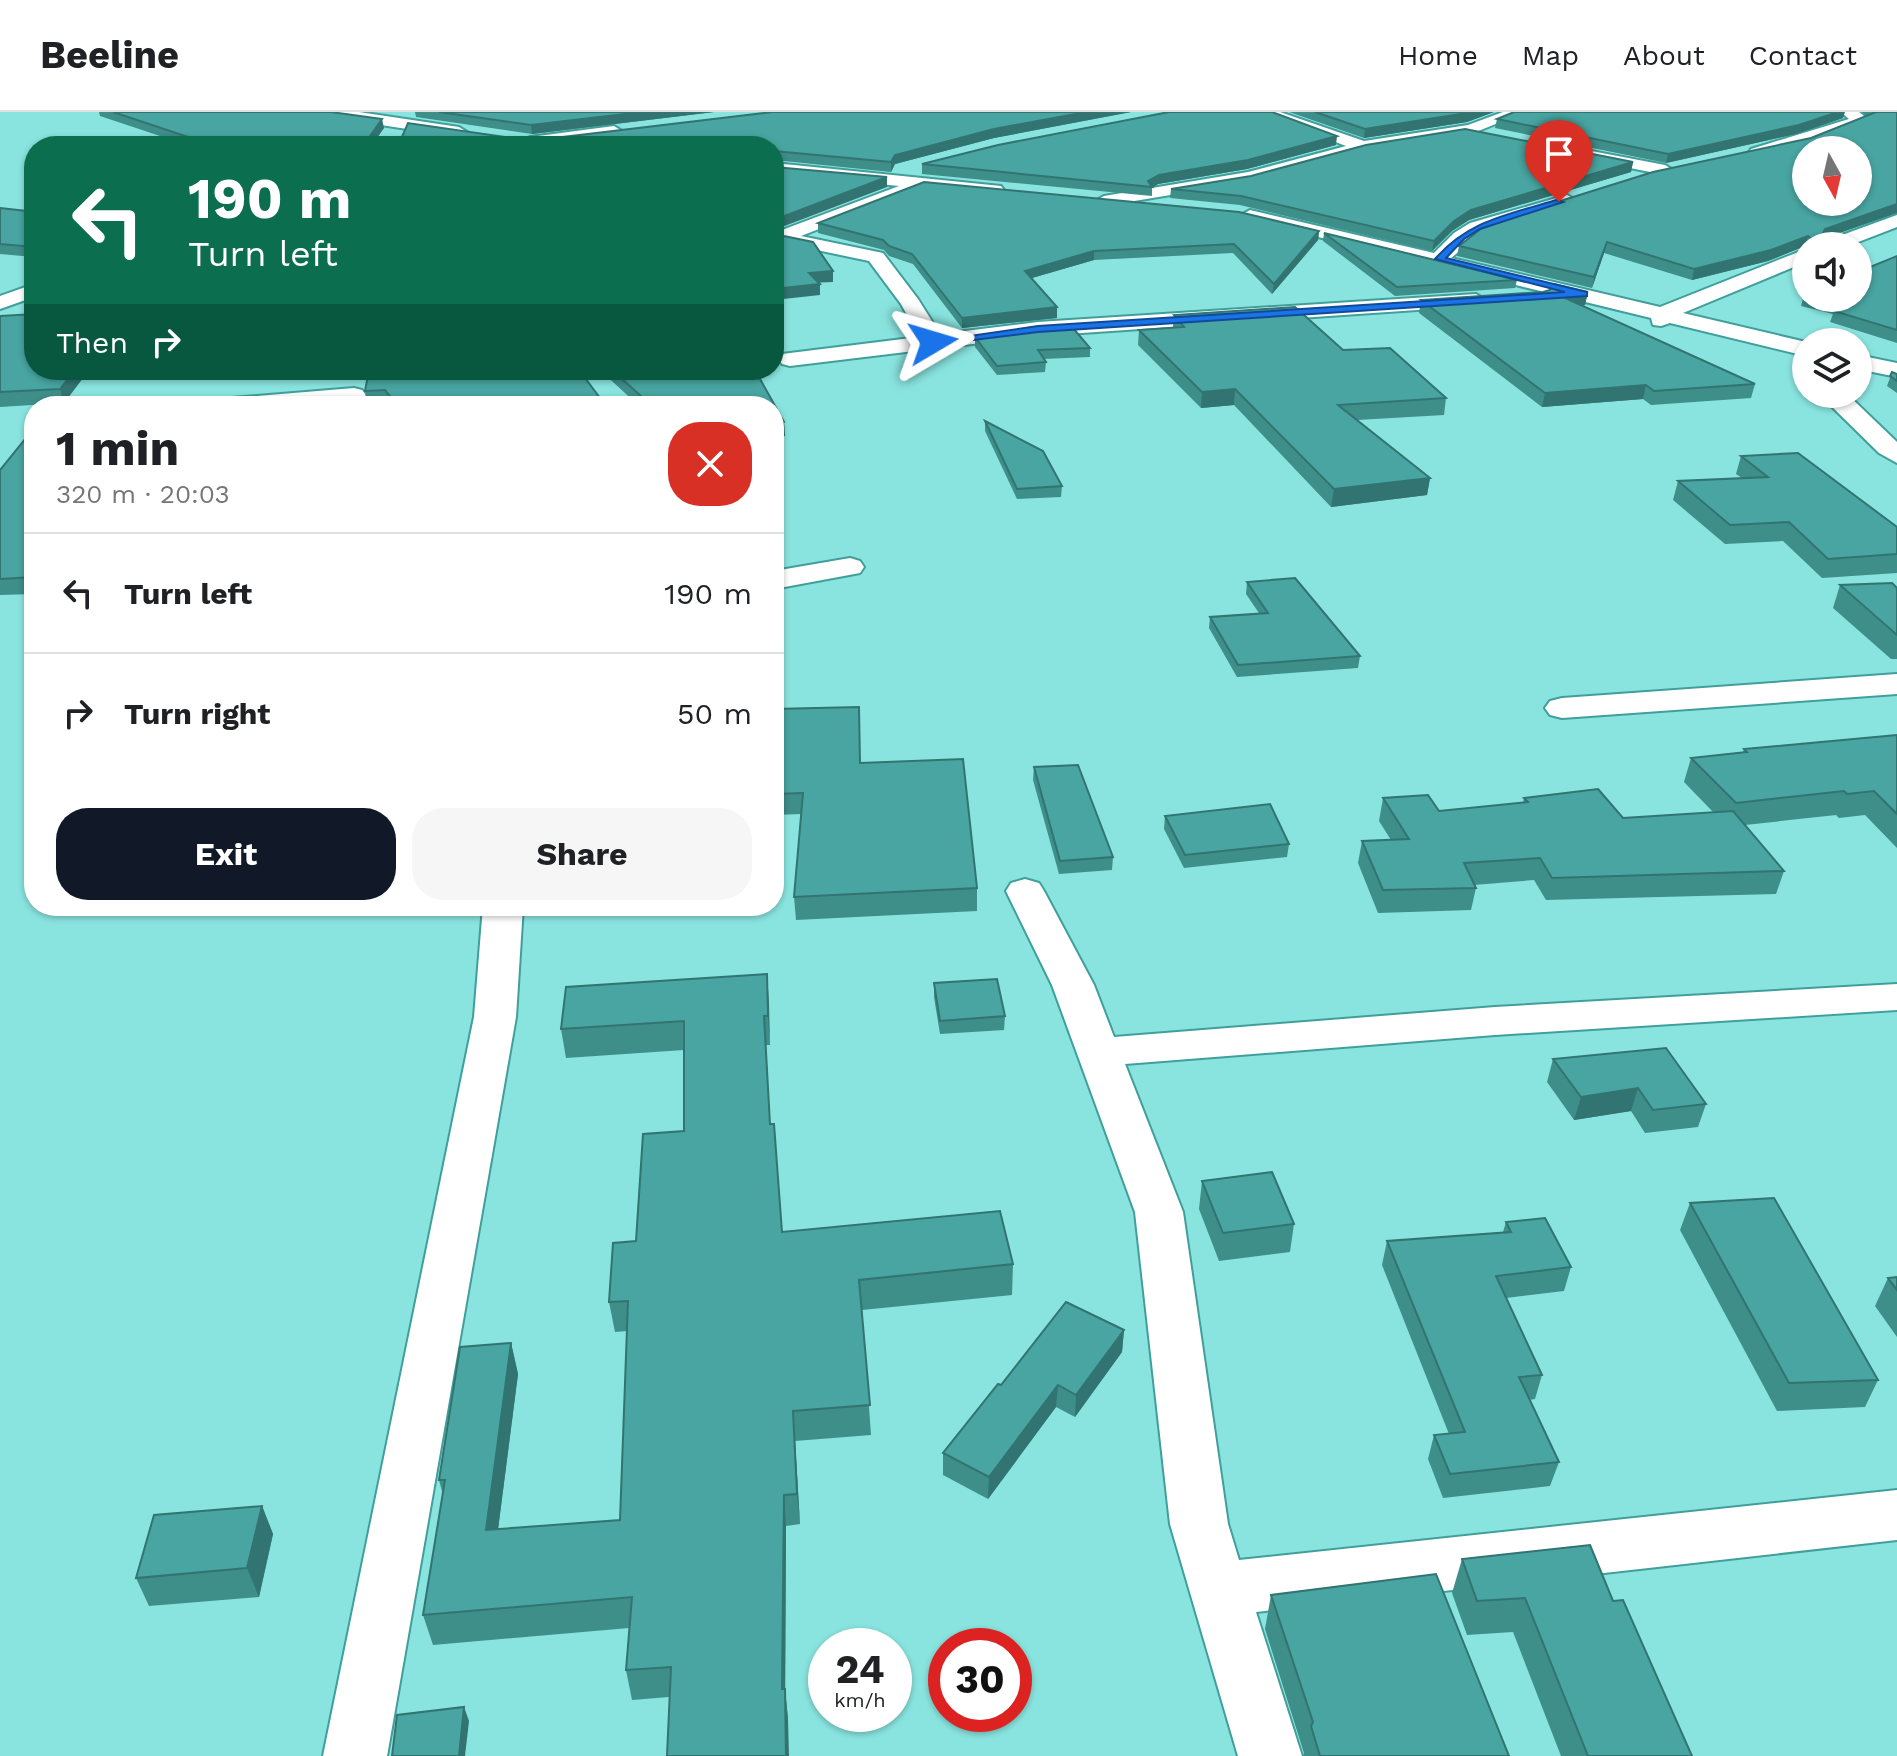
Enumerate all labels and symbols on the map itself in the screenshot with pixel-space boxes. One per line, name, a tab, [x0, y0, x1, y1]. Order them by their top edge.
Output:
pin	[1525, 120, 1593, 202]
north arrow	[1792, 136, 1872, 216]
position arrow	[891, 300, 975, 384]
speed limit sign: 30	[928, 1628, 1032, 1732]

